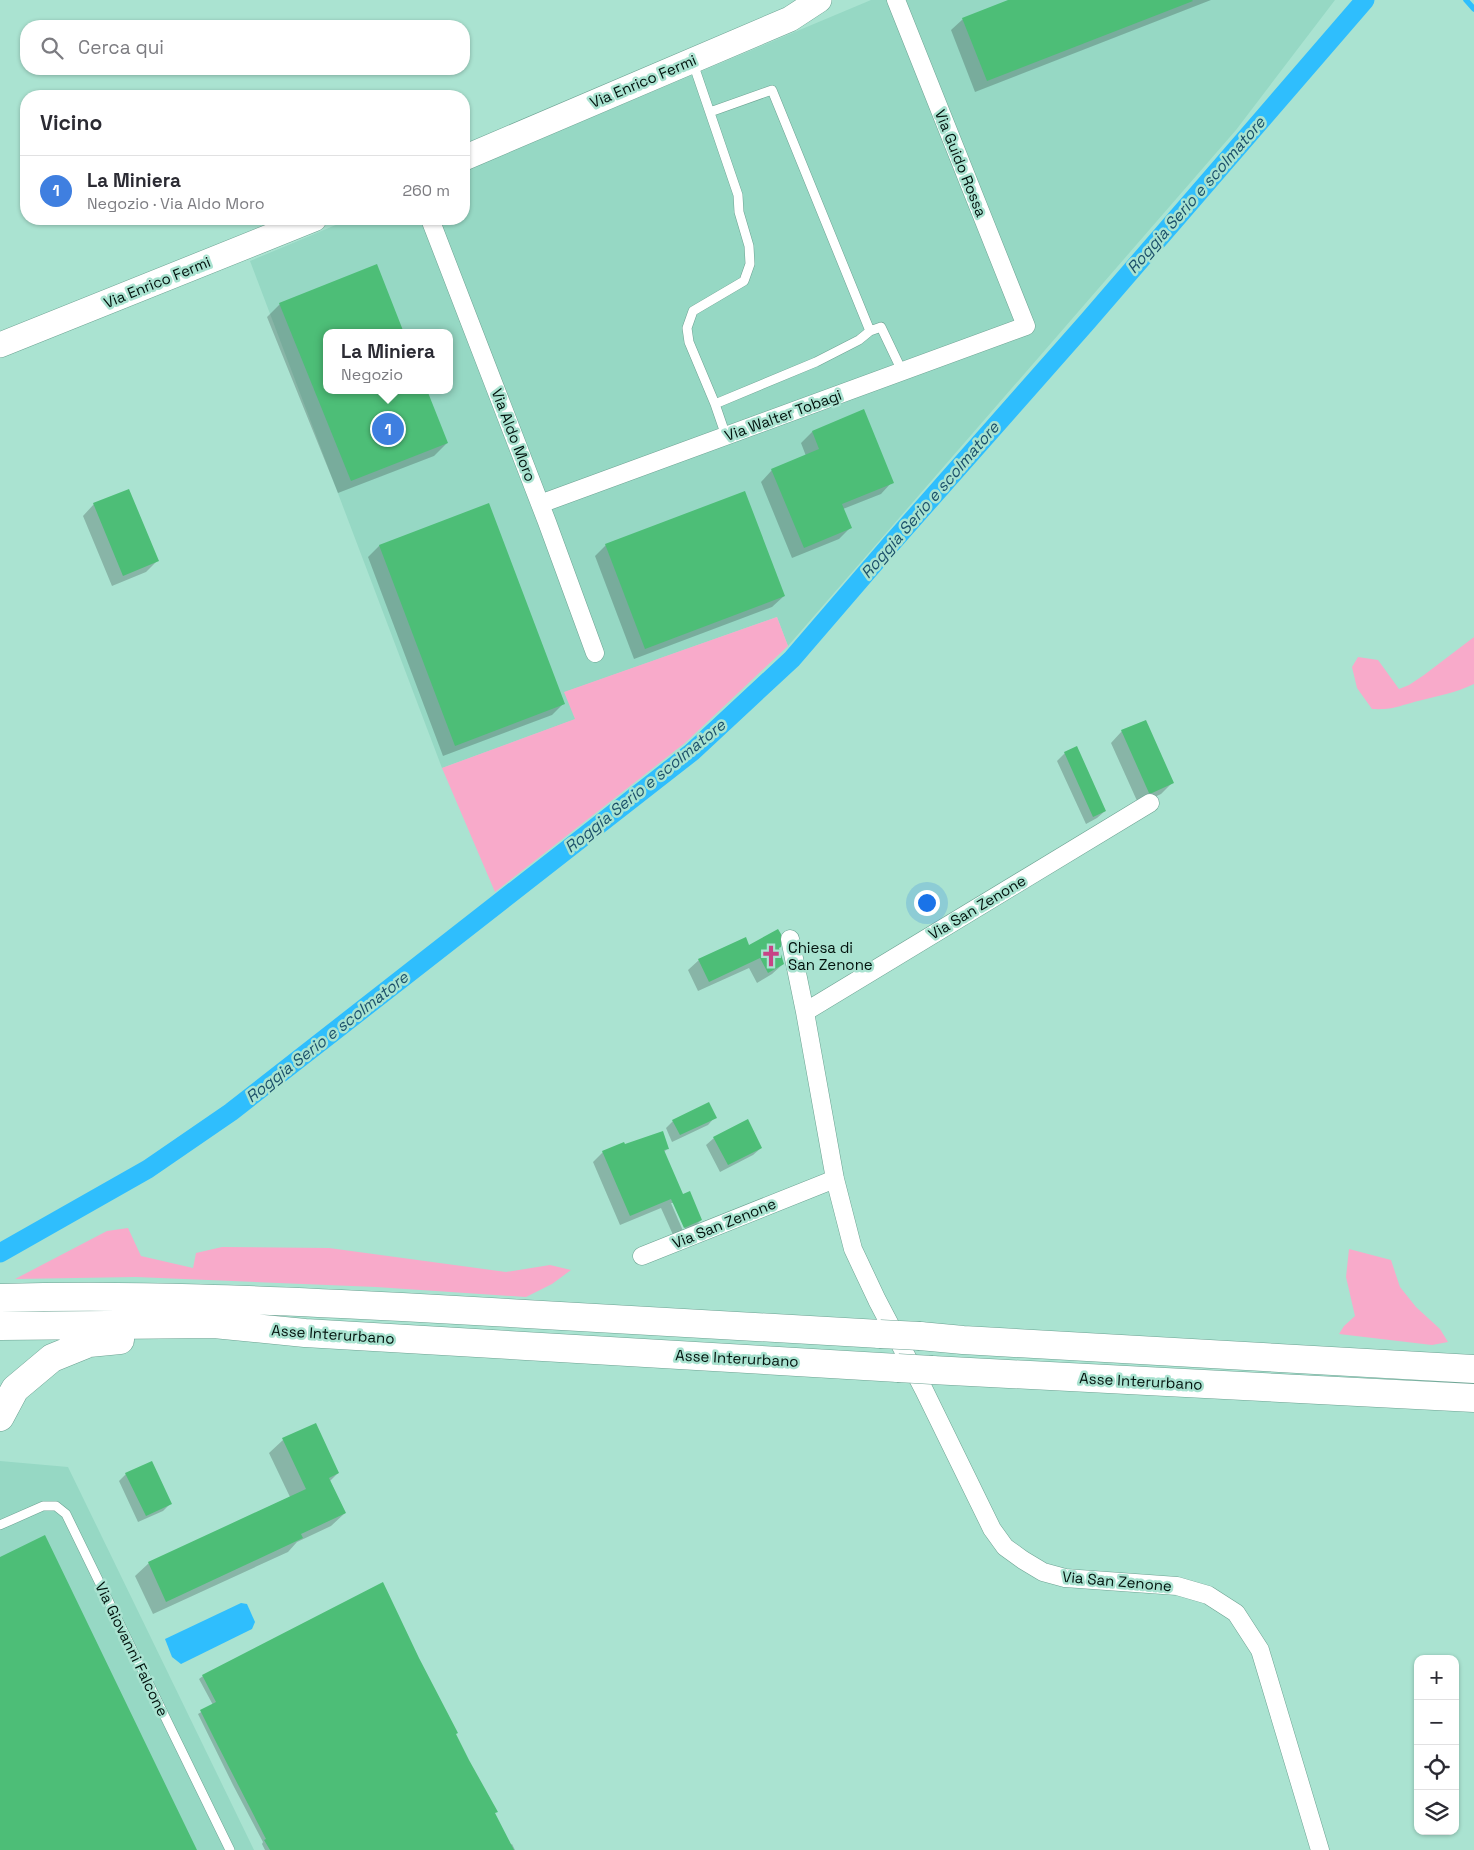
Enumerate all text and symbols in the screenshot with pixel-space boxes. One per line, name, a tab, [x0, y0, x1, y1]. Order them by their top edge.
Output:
search box	[20, 20, 470, 75]
icon: search	[38, 34, 66, 62]
text: Cerca qui	[78, 35, 164, 60]
street label: Via Enrico Fermi	[587, 50, 699, 112]
street label: Via Guido Rossa	[931, 107, 991, 220]
text: Vicino	[40, 109, 102, 136]
water label: Roggia Serio e scolmatore	[1122, 112, 1270, 278]
text: La Miniera	[87, 168, 181, 193]
text: 1	[52, 180, 60, 201]
text: 260 m	[402, 180, 450, 201]
text: Negozio · Via Aldo Moro	[87, 193, 265, 214]
street label: Via Enrico Fermi	[101, 252, 213, 312]
popup	[323, 329, 453, 394]
text: La Miniera	[341, 339, 435, 364]
text: Negozio	[341, 364, 403, 385]
street label: Via Walter Tobagi	[722, 385, 844, 445]
street label: Via Aldo Moro	[488, 386, 540, 484]
pin: 1	[372, 410, 404, 448]
water label: Roggia Serio e scolmatore	[856, 417, 1004, 583]
water label: Roggia Serio e scolmatore	[560, 714, 730, 857]
street label: Via San Zenone	[925, 870, 1029, 944]
your location	[914, 890, 940, 916]
place label: Chiesa di San Zenone	[788, 938, 873, 974]
church icon: Chiesa di San Zenone	[758, 943, 784, 969]
water label: Roggia Serio e scolmatore	[241, 967, 413, 1107]
street label: Via San Zenone	[669, 1194, 779, 1252]
street label: Asse Interurbano	[271, 1320, 395, 1348]
street label: Asse Interurbano	[675, 1345, 799, 1371]
street label: Asse Interurbano	[1079, 1368, 1203, 1394]
street label: Via San Zenone	[1061, 1567, 1173, 1595]
street label: Via Giovanni Falcone	[91, 1579, 173, 1719]
map controls	[1414, 1655, 1459, 1835]
button: +	[1414, 1655, 1459, 1700]
button: −	[1414, 1700, 1459, 1745]
button: locate	[1414, 1745, 1459, 1790]
button: layers	[1414, 1790, 1459, 1835]

